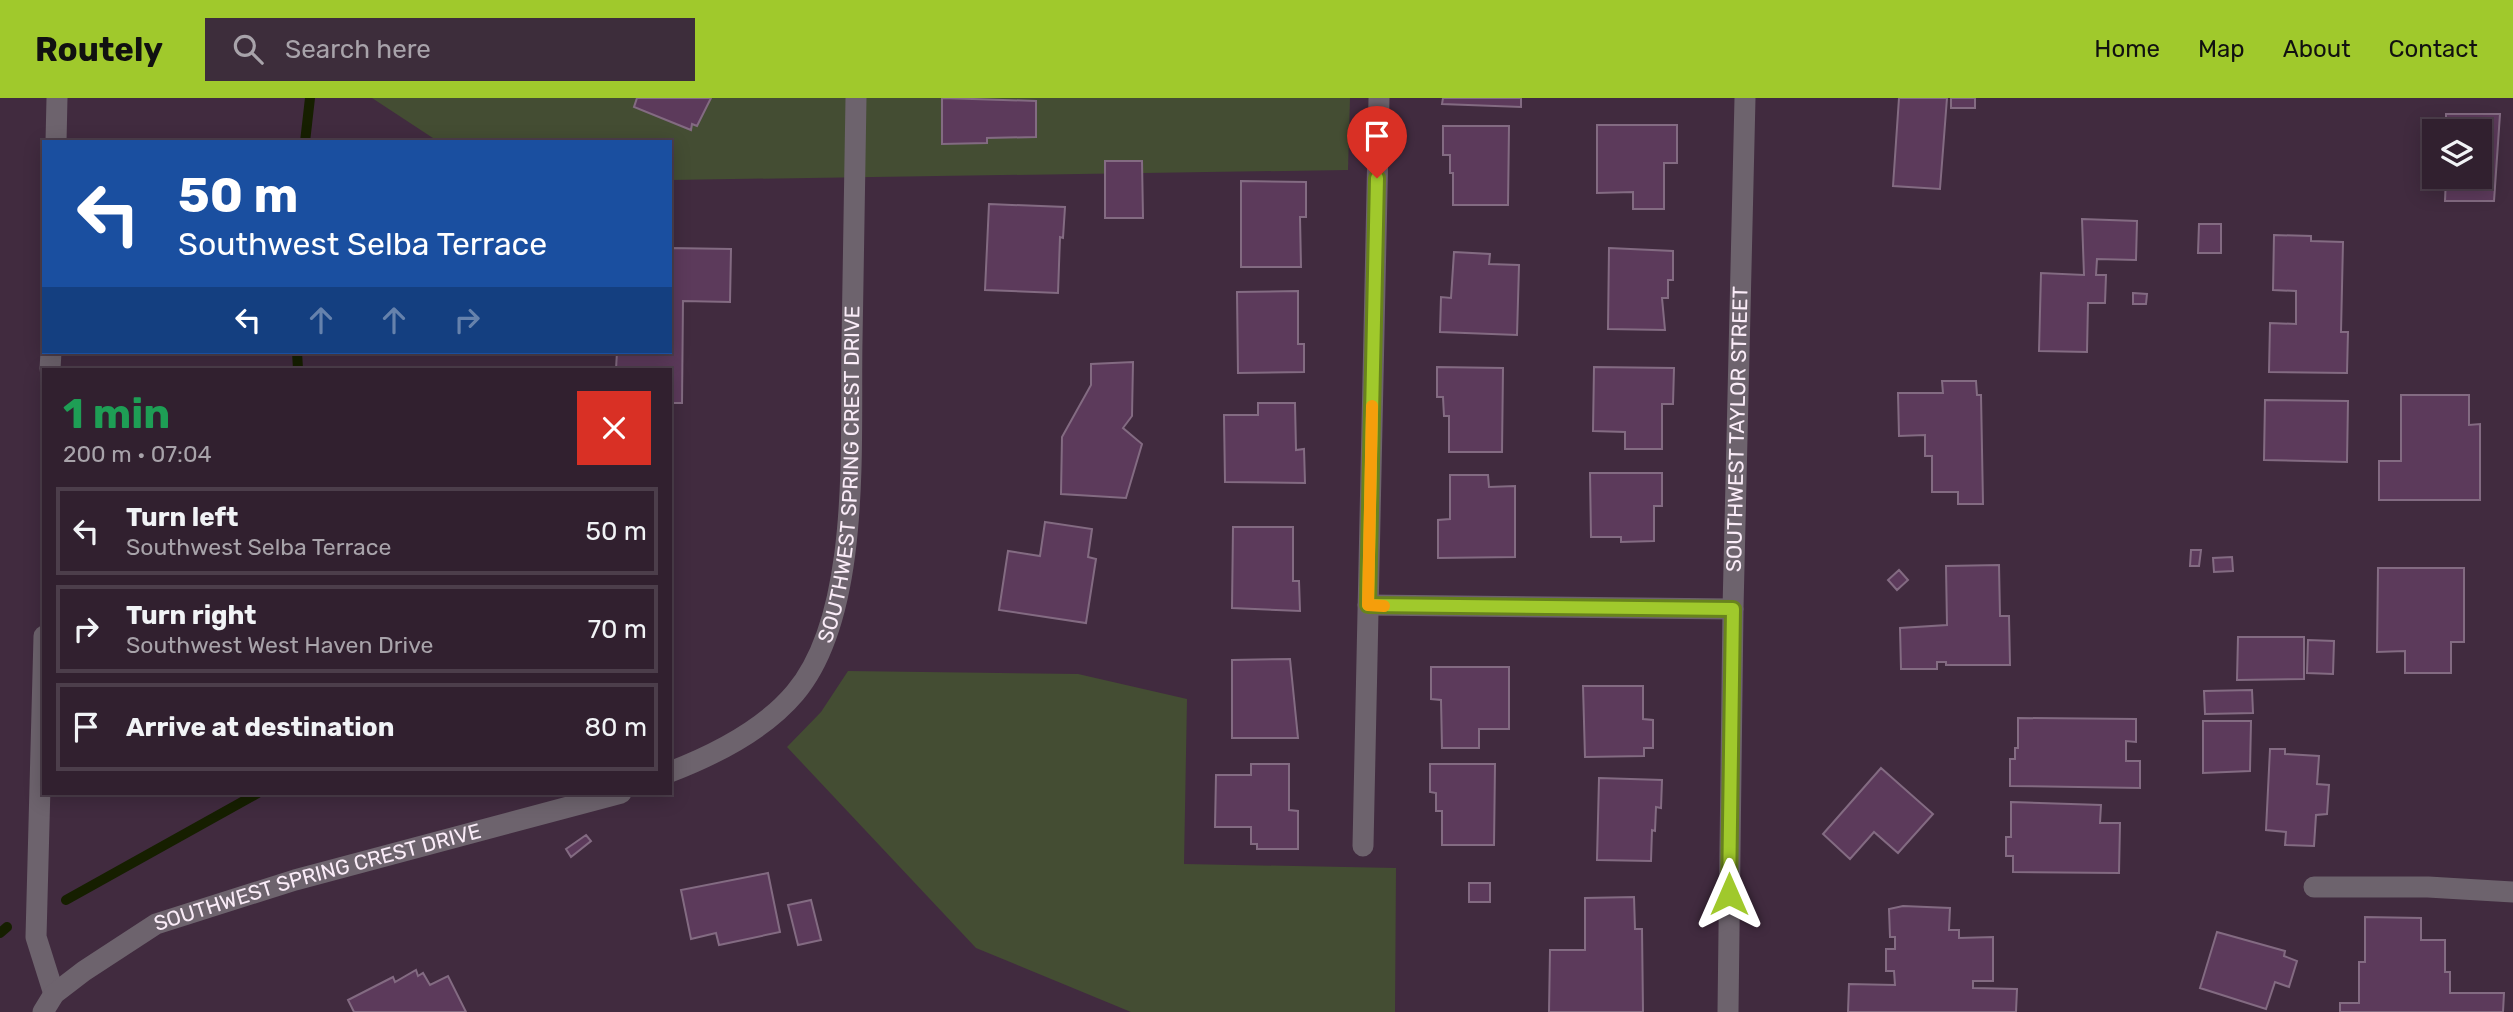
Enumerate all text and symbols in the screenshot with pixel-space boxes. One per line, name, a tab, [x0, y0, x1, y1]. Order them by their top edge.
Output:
search box	[205, 18, 695, 81]
text: Routely	[35, 30, 163, 69]
icon: search	[229, 30, 267, 68]
text: Search here	[285, 34, 431, 65]
text: Home	[2094, 35, 2160, 63]
text: Map	[2198, 35, 2245, 63]
text: About	[2283, 35, 2351, 63]
text: Contact	[2389, 35, 2478, 63]
pin	[1347, 106, 1407, 178]
icon: arrive	[1358, 117, 1396, 155]
map controls	[2422, 119, 2492, 189]
button: layers	[2422, 119, 2492, 189]
text: 50 m	[178, 166, 298, 224]
icon: left	[63, 168, 154, 259]
text: Southwest Selba Terrace	[178, 225, 547, 263]
street label: SOUTHWEST TAYLOR STREET	[1721, 286, 1753, 572]
icon: left	[229, 301, 267, 339]
icon: ahead	[302, 301, 340, 339]
icon: ahead	[375, 301, 413, 339]
icon: right	[448, 301, 486, 339]
street label: SOUTHWEST SPRING CREST DRIVE	[812, 305, 865, 646]
text: 1 min	[63, 389, 170, 439]
button: close	[577, 391, 651, 465]
text: 200 m · 07:04	[63, 440, 212, 468]
text: Turn left	[126, 502, 238, 533]
icon: left	[67, 512, 105, 550]
text: 50 m	[586, 516, 647, 547]
text: Southwest Selba Terrace	[126, 533, 391, 561]
text: Turn right	[126, 600, 256, 631]
icon: right	[67, 610, 105, 648]
text: 70 m	[588, 614, 647, 645]
text: Southwest West Haven Drive	[126, 631, 433, 659]
icon: arrive	[67, 708, 105, 746]
text: Arrive at destination	[126, 712, 394, 743]
text: 80 m	[584, 712, 647, 743]
street label: SOUTHWEST SPRING CREST DRIVE	[151, 818, 484, 936]
position arrow	[1692, 857, 1766, 931]

